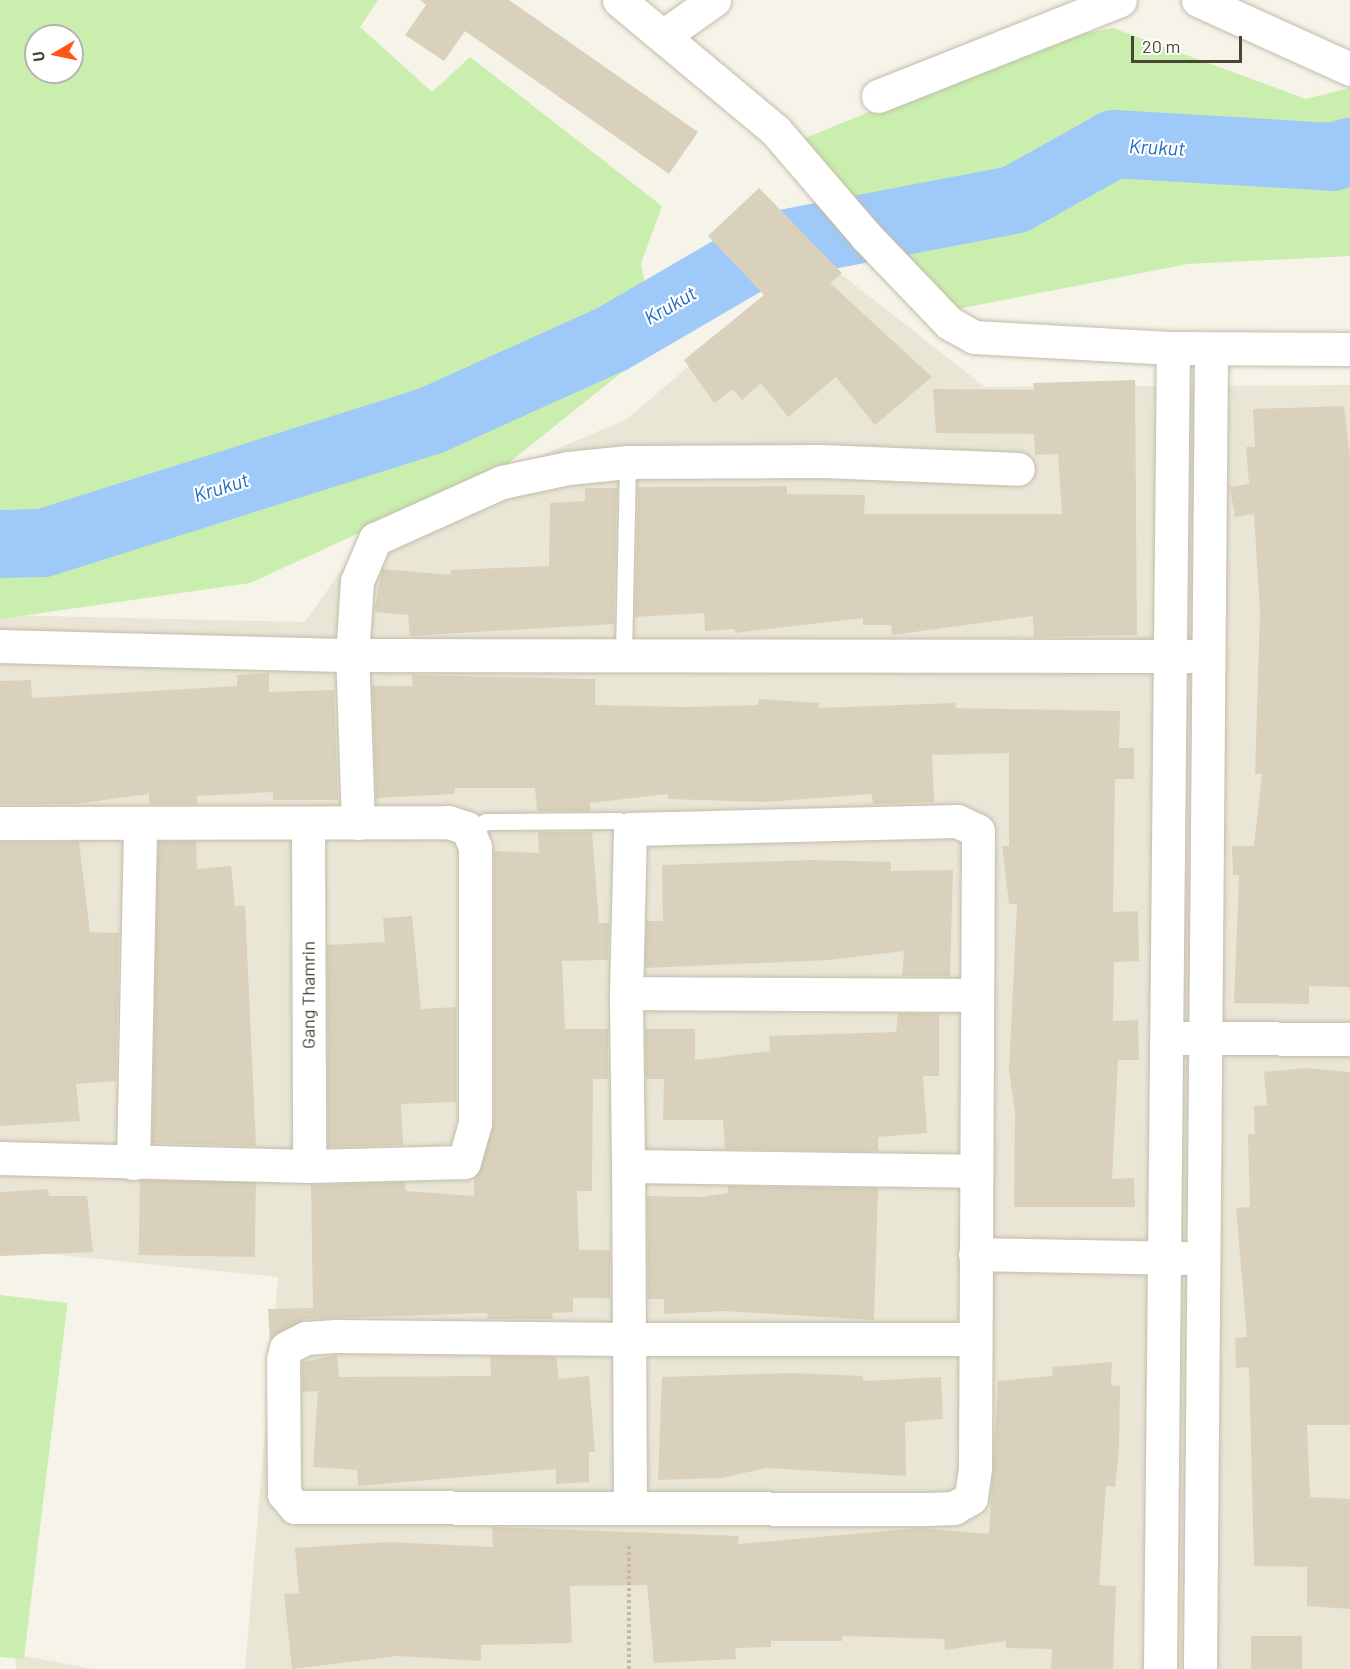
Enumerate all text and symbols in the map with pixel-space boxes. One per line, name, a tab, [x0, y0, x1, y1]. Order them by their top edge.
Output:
north arrow	[24, 24, 84, 84]
scale bar	[1134, 24, 1245, 62]
text: 20 m	[1142, 35, 1180, 57]
text: U	[28, 50, 48, 63]
water label: Krukut	[1128, 134, 1186, 160]
water label: Krukut	[640, 280, 700, 330]
water label: Krukut	[190, 467, 252, 507]
street label: Gang Thamrin	[297, 941, 319, 1049]

